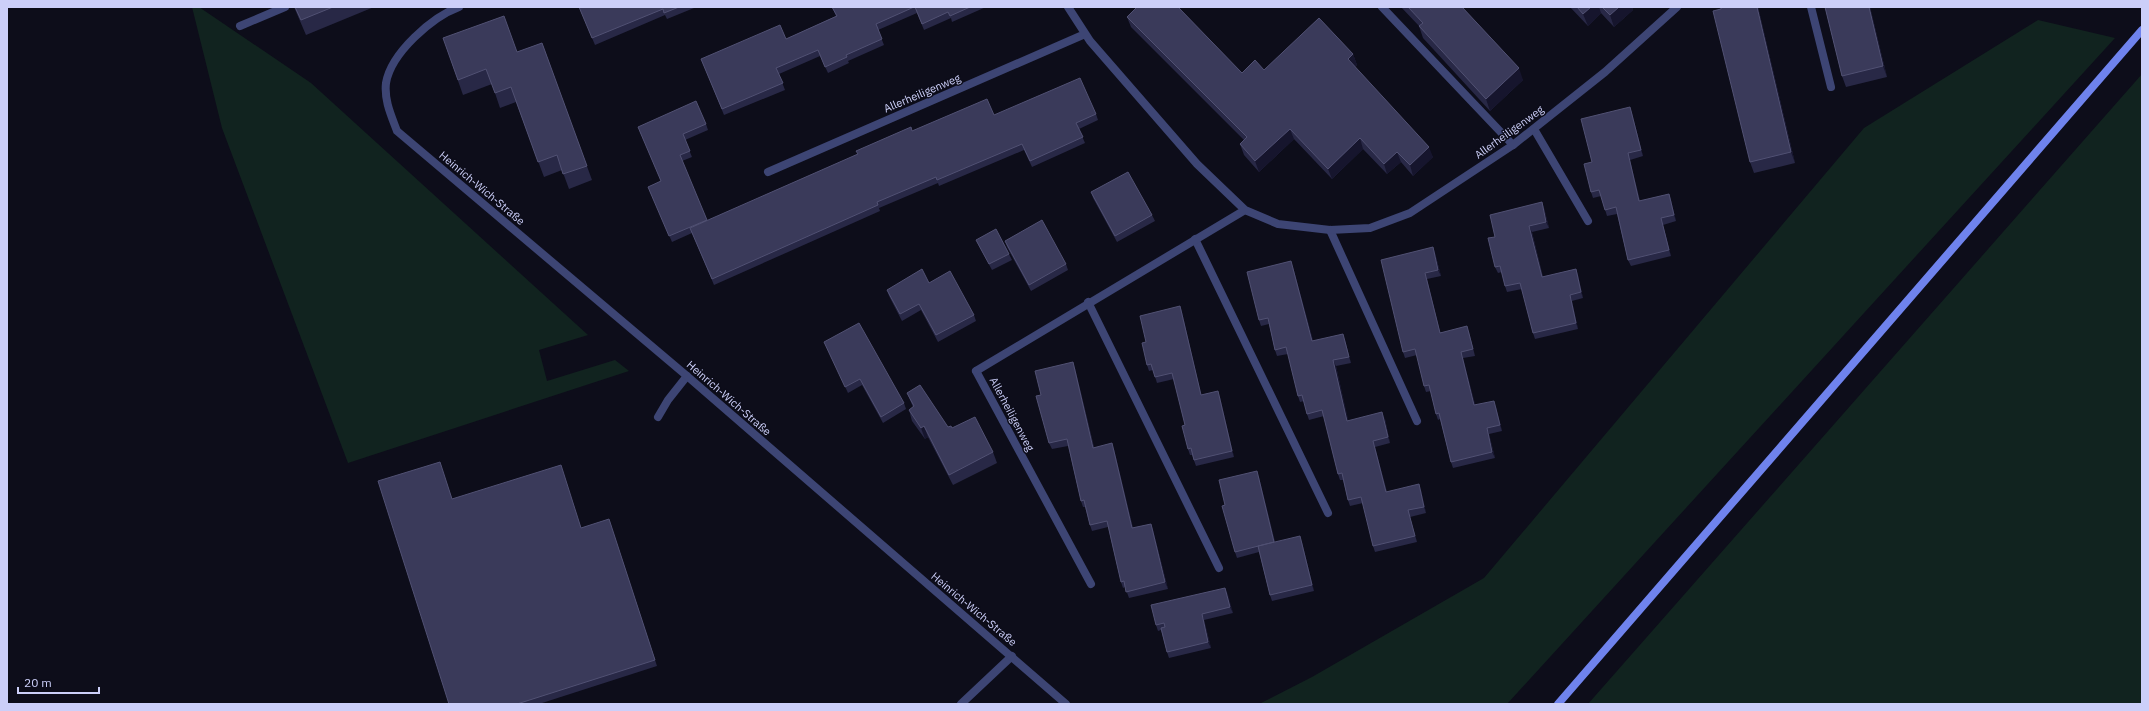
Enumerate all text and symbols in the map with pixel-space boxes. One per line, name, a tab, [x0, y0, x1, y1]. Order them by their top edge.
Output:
street label: Allerheiligenweg	[881, 70, 963, 115]
street label: Allerheiligenweg	[1472, 102, 1546, 162]
street label: Heinrich-Wich-Straße	[436, 148, 528, 228]
street label: Heinrich-Wich-Straße	[684, 357, 774, 439]
street label: Allerheiligenweg	[987, 374, 1038, 454]
street label: Heinrich-Wich-Straße	[928, 569, 1020, 649]
scale bar	[18, 669, 99, 695]
text: 20 m	[24, 675, 52, 690]

